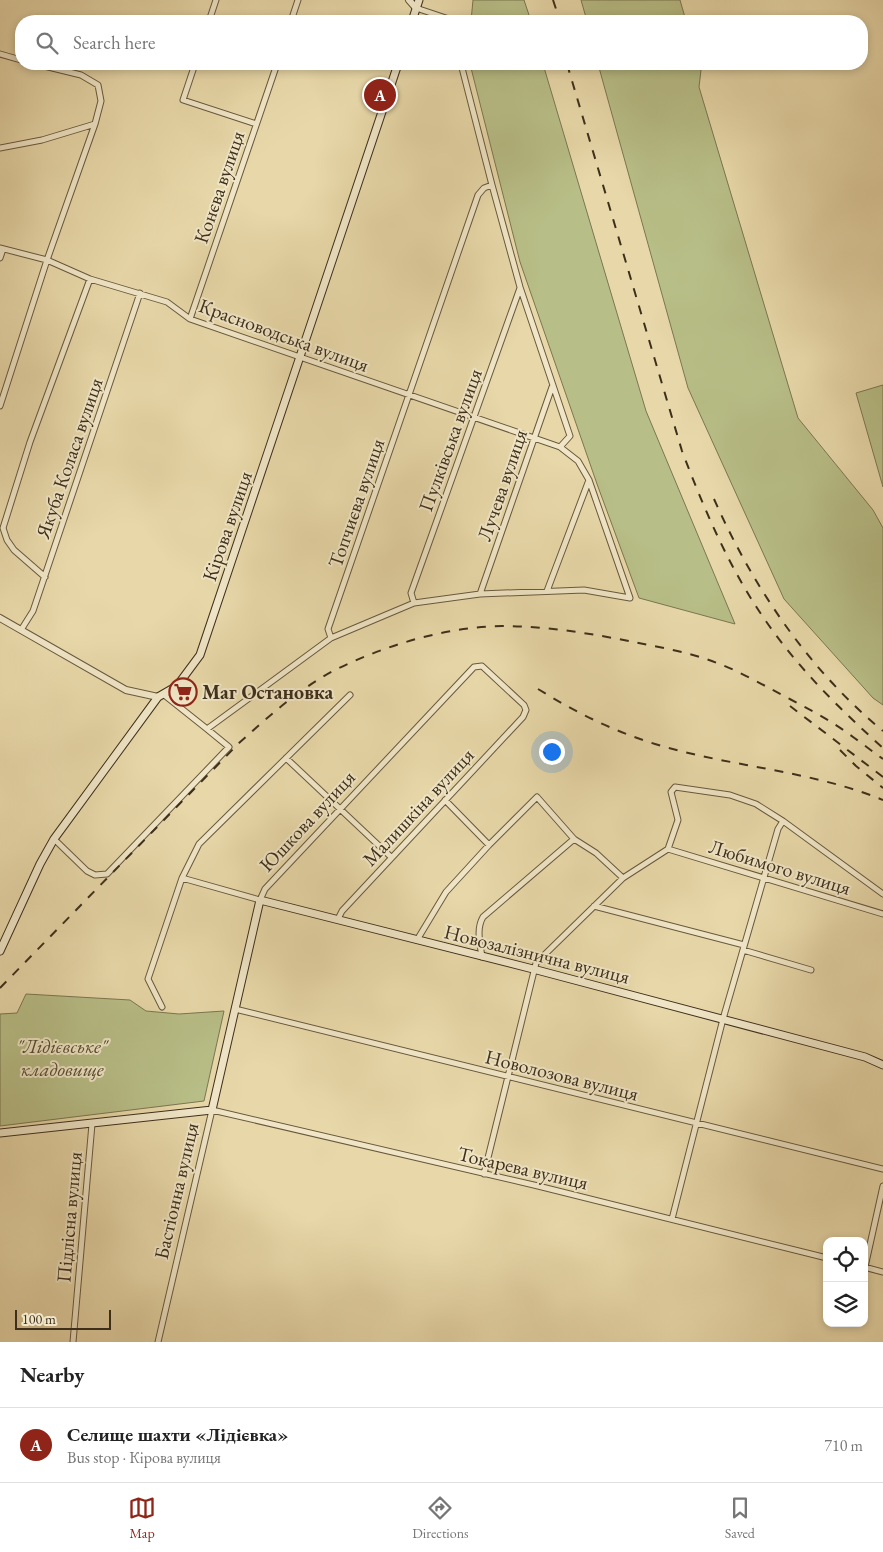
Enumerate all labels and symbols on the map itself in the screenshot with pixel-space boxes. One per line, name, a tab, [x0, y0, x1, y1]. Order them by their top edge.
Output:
pin: A	[364, 76, 396, 114]
street label: Конєва вулиця	[188, 127, 250, 247]
street label: Красноводська вулиця	[195, 292, 373, 378]
street label: Пулківська вулиця	[412, 365, 488, 515]
street label: Якуба Коласа вулиця	[29, 374, 109, 543]
street label: Лучева вулиця	[471, 426, 533, 544]
street label: Топчиєва вулиця	[322, 435, 390, 571]
street label: Кірова вулиця	[196, 467, 258, 584]
supermarket icon: Маг Остановка	[168, 677, 198, 707]
place label: Маг Остановка	[202, 679, 334, 705]
your location	[539, 739, 565, 765]
street label: Малишкіна вулиця	[357, 742, 479, 872]
street label: Юшкова вулиця	[253, 765, 361, 877]
street label: Любимого вулиця	[706, 833, 854, 901]
street label: Новозалізнична вулиця	[442, 918, 632, 990]
park label: "Лідієвське" кладовище	[17, 1033, 110, 1082]
street label: Новолозова вулиця	[483, 1043, 641, 1107]
street label: Бастіонна вулиця	[148, 1120, 204, 1262]
street label: Токарева вулиця	[455, 1140, 591, 1196]
street label: Підлісна вулиця	[50, 1150, 88, 1283]
scale bar	[15, 1307, 111, 1330]

